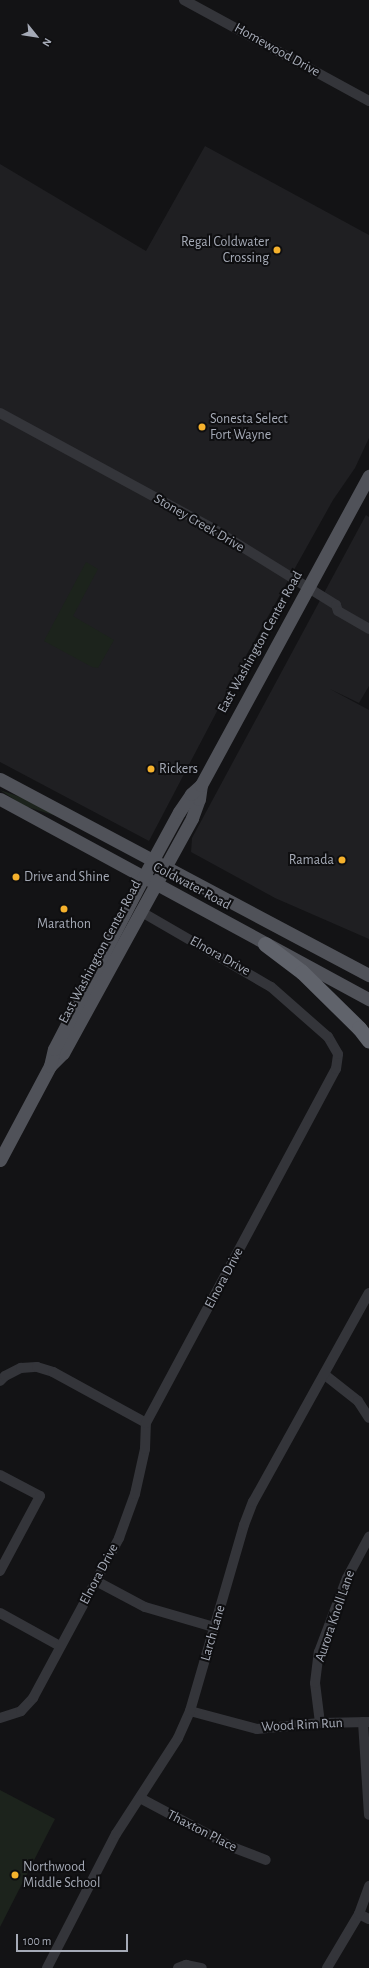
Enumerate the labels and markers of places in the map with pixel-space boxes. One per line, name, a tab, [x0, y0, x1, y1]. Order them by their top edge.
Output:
place label: Regal Coldwater Crossing	[181, 234, 269, 266]
marker: Regal Coldwater Crossing	[272, 245, 282, 255]
place label: Sonesta Select Fort Wayne	[210, 411, 288, 444]
marker: Sonesta Select Fort Wayne	[197, 422, 207, 432]
place label: Rickers	[159, 761, 198, 777]
marker: Rickers	[146, 764, 156, 774]
place label: Ramada	[289, 852, 334, 868]
marker: Ramada	[337, 855, 347, 865]
place label: Drive and Shine	[24, 869, 109, 885]
marker: Drive and Shine	[11, 872, 21, 882]
marker: Marathon	[59, 904, 69, 914]
place label: Marathon	[37, 916, 91, 932]
place label: Northwood Middle School	[23, 1859, 100, 1892]
marker: Northwood Middle School	[10, 1870, 20, 1880]

